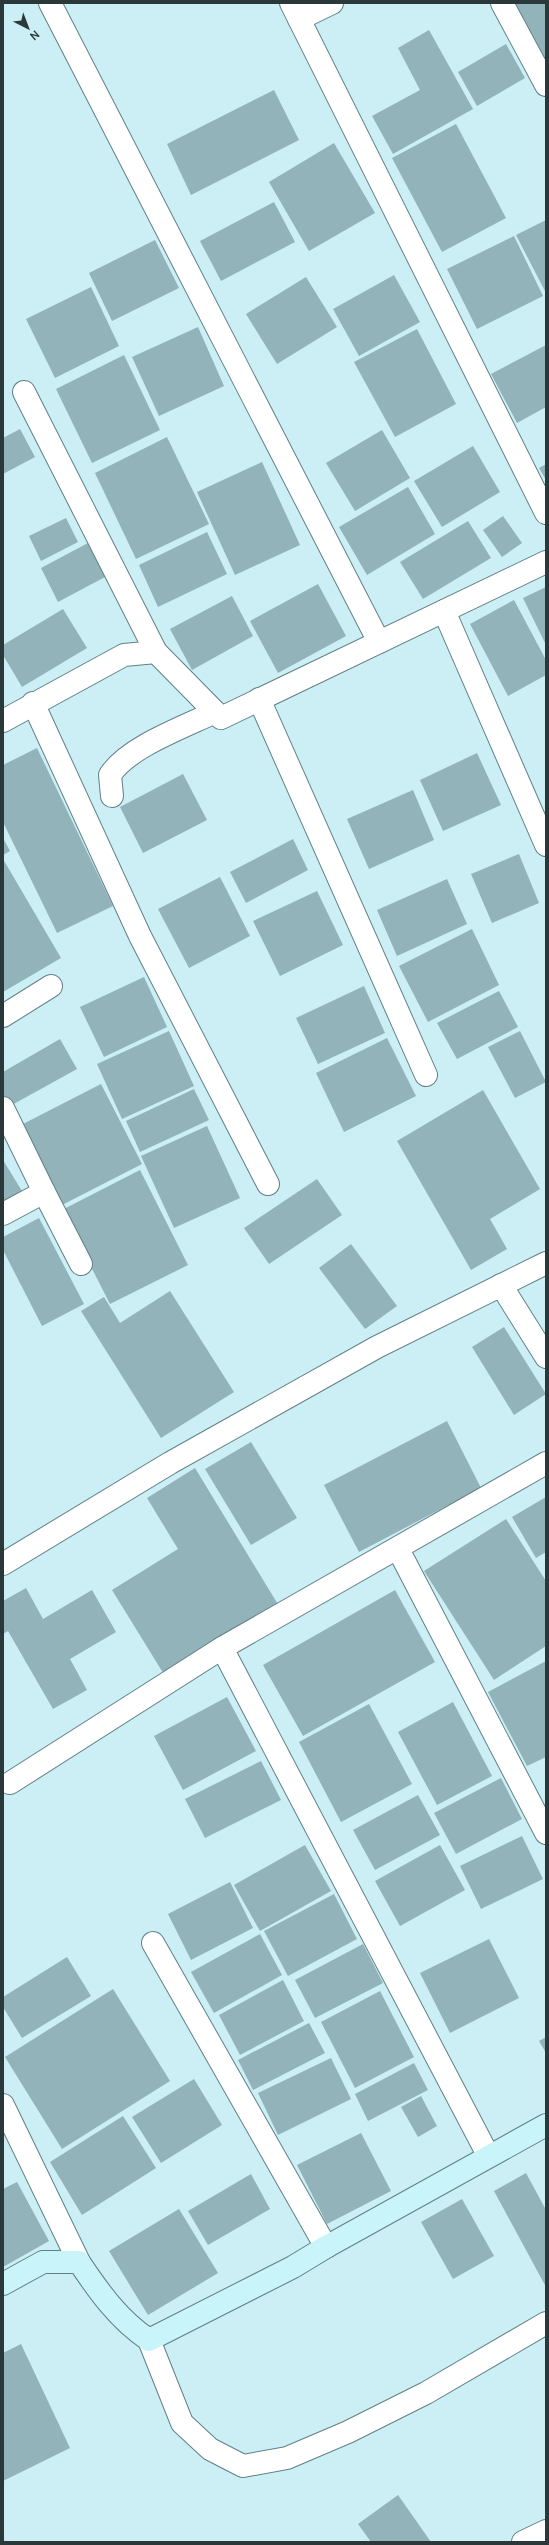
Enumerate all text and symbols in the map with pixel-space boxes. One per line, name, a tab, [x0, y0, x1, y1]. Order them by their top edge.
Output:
north arrow	[8, 8, 48, 48]
text: N	[27, 28, 43, 44]

